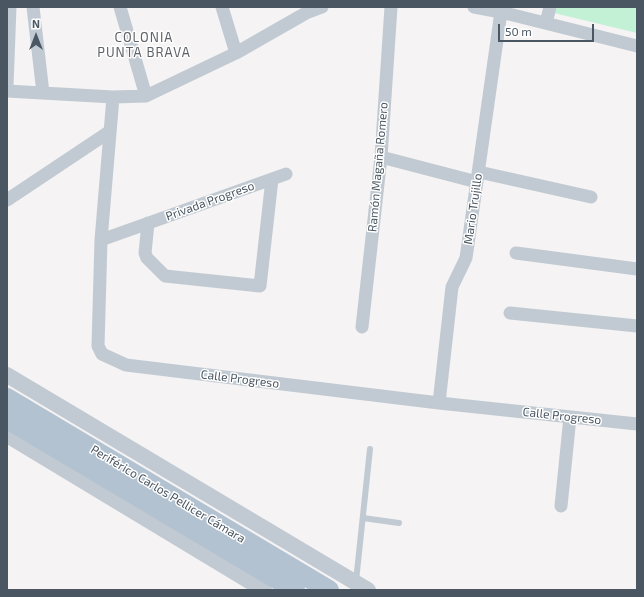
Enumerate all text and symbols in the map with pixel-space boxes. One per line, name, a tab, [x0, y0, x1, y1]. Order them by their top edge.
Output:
north arrow	[16, 16, 56, 56]
scale bar	[500, 16, 596, 42]
text: N	[32, 17, 40, 30]
text: 50 m	[505, 24, 532, 38]
district label: COLONIA PUNTA BRAVA	[97, 30, 191, 61]
street label: Ramón Magaña Romero	[365, 102, 391, 232]
street label: Mario Trujillo	[461, 172, 485, 246]
street label: Privada Progreso	[164, 178, 256, 224]
street label: Calle Progreso	[200, 367, 280, 391]
street label: Calle Progreso	[522, 405, 602, 427]
street label: Periférico Carlos Pellicer Cámara	[88, 442, 248, 546]

